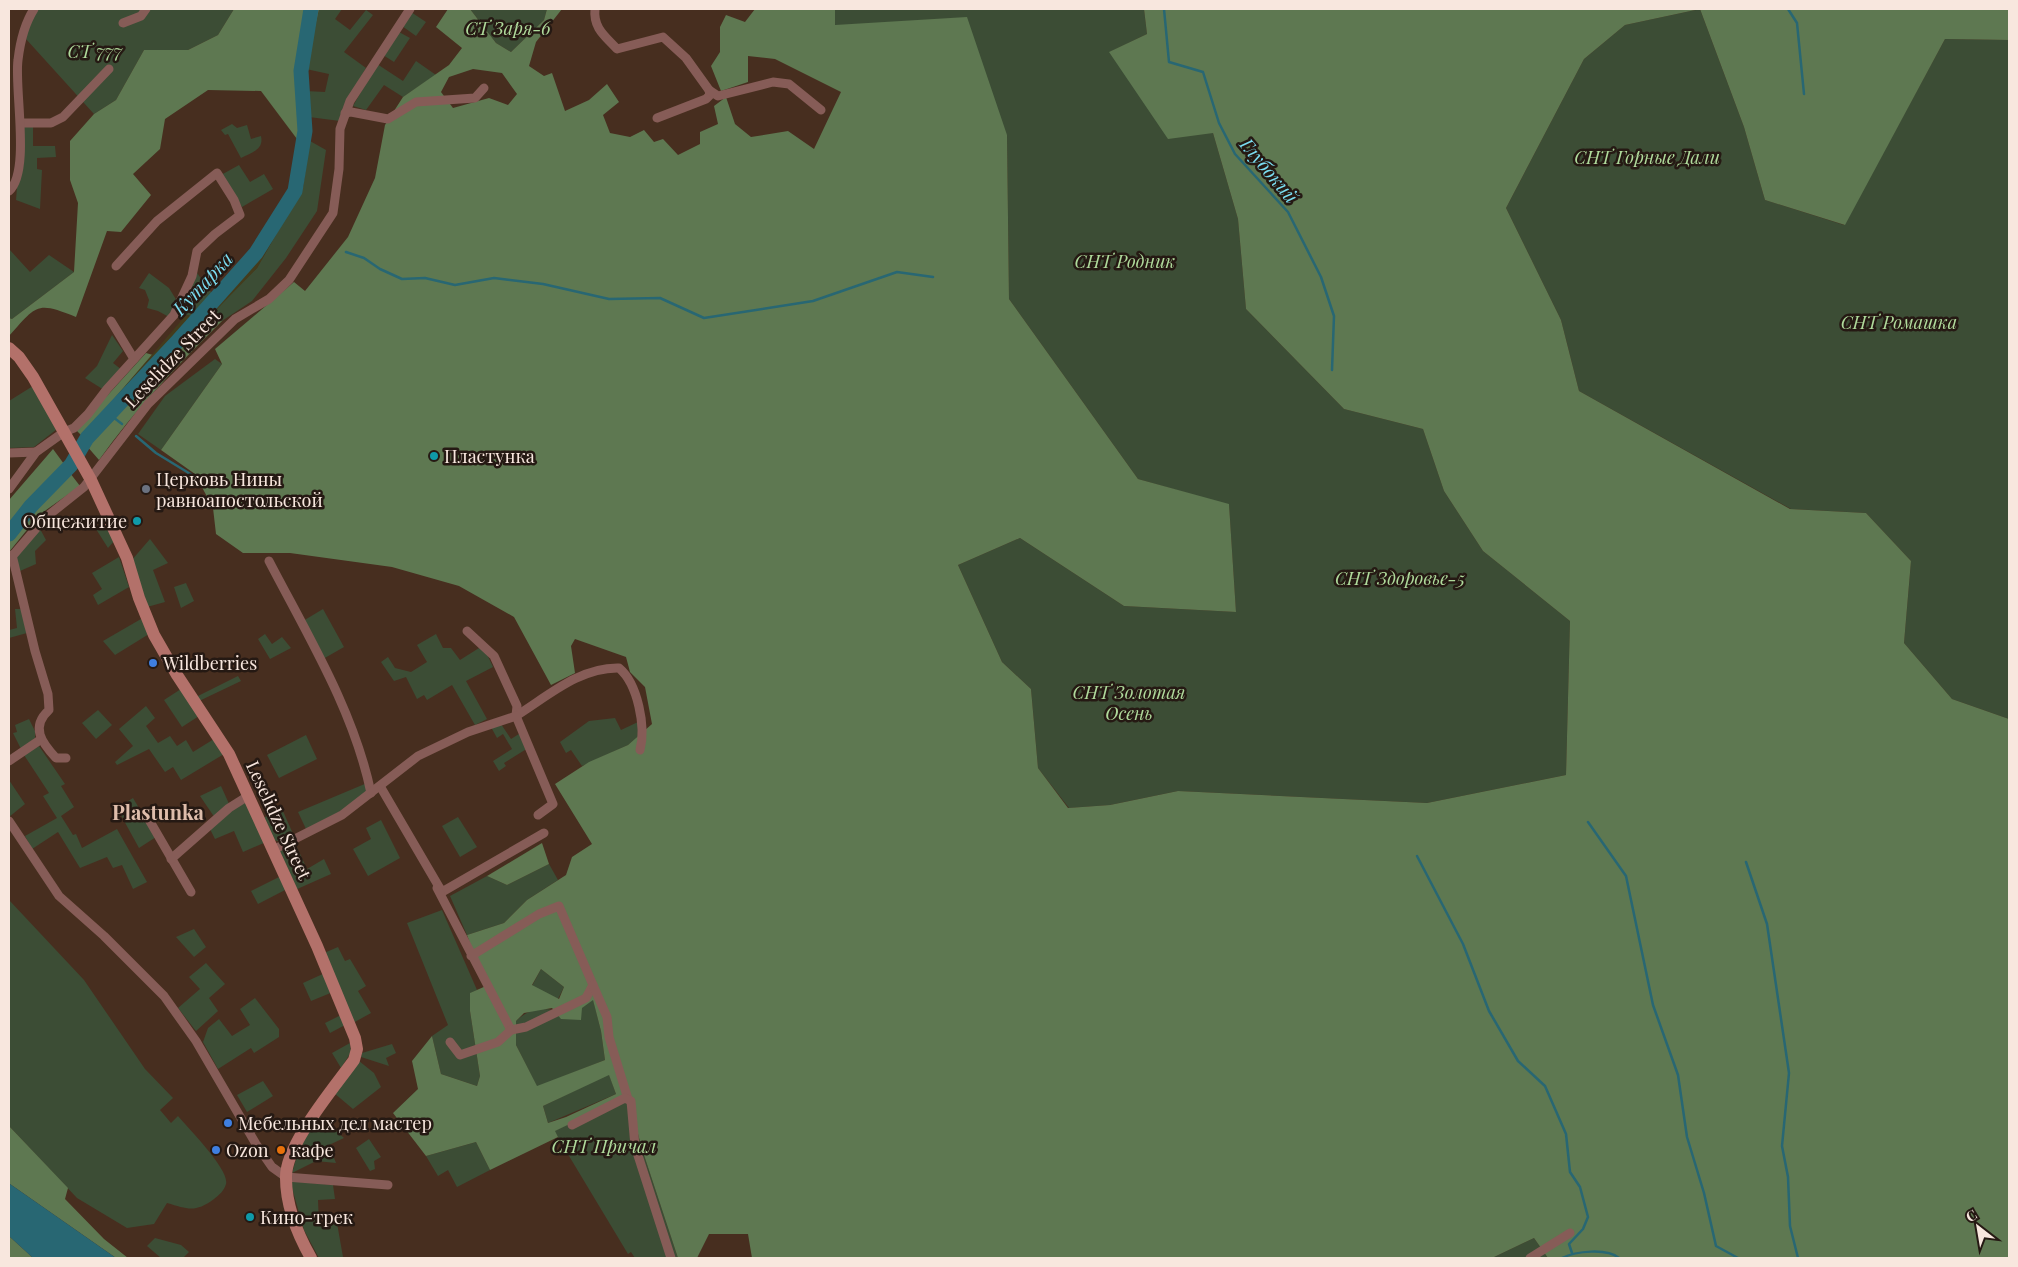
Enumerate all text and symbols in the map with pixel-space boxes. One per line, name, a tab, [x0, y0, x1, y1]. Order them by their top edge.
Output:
park label: СТ Заря-6	[465, 16, 551, 40]
park label: СТ 777	[68, 39, 124, 63]
water label: Глубокий	[1234, 131, 1306, 209]
park label: СНТ Горные Дали	[1574, 145, 1720, 169]
water label: Кутарка	[165, 246, 238, 321]
park label: СНТ Родник	[1075, 249, 1175, 273]
street label: Leselidze Street	[119, 303, 226, 412]
park label: СНТ Ромашка	[1841, 310, 1957, 334]
place label: Пластунка	[444, 444, 535, 468]
marker: Пластунка	[428, 450, 440, 462]
place label: Церковь Нины равноапостольской	[156, 467, 323, 512]
marker: Церковь Нины равноапостольской	[140, 483, 152, 495]
place label: Общежитие	[23, 509, 127, 533]
marker: Общежитие	[131, 515, 143, 527]
park label: СНТ Здоровье-5	[1335, 566, 1465, 590]
place label: Wildberries	[162, 651, 257, 675]
marker: Wildberries	[147, 657, 159, 669]
park label: СНТ Золотая Осень	[1073, 680, 1185, 725]
street label: Leselidze Street	[241, 757, 317, 884]
district label: Plastunka	[112, 798, 205, 825]
place label: Мебельных дел мастер	[238, 1111, 432, 1135]
marker: Мебельных дел мастер	[222, 1117, 234, 1129]
park label: СНТ Причал	[552, 1134, 656, 1158]
place label: Ozon	[226, 1138, 269, 1162]
place label: кафе	[291, 1138, 334, 1162]
marker: Ozon	[210, 1144, 222, 1156]
marker: кафе	[275, 1144, 287, 1156]
north arrow	[1953, 1202, 2003, 1252]
place label: Кино-трек	[260, 1205, 353, 1229]
text: С	[1962, 1205, 1980, 1226]
marker: Кино-трек	[244, 1211, 256, 1223]

